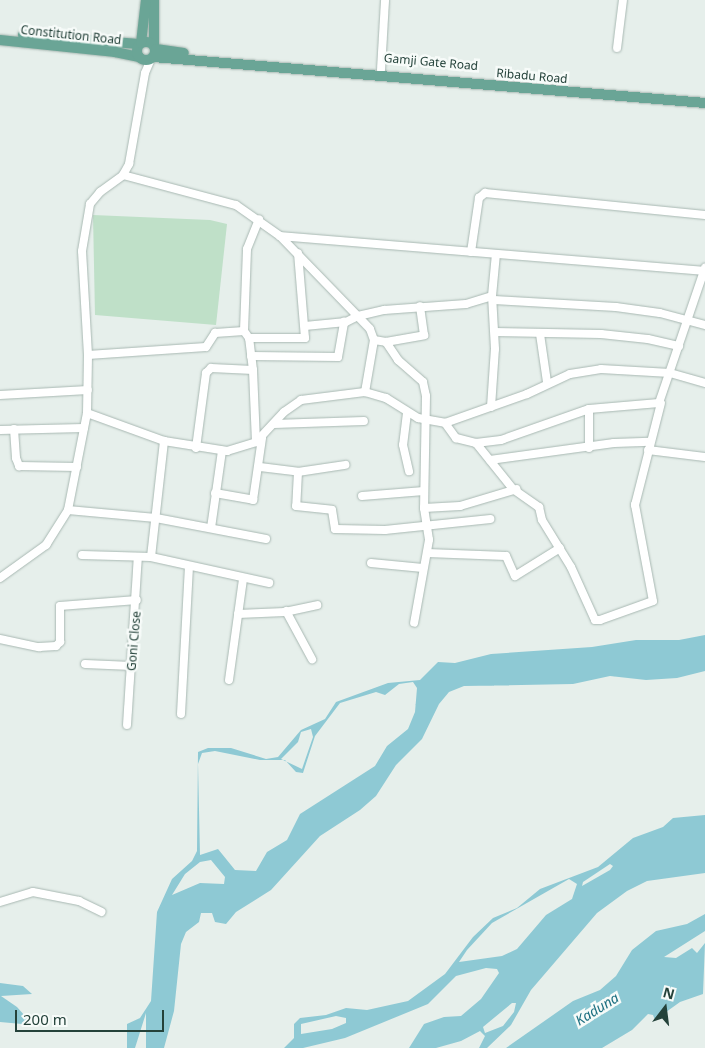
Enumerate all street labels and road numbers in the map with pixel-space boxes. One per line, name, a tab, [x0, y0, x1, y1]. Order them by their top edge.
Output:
street label: Constitution Road	[20, 23, 122, 47]
street label: Gamji Gate Road	[383, 51, 479, 73]
street label: Ribadu Road	[496, 66, 568, 86]
street label: Goni Close	[124, 610, 144, 672]

